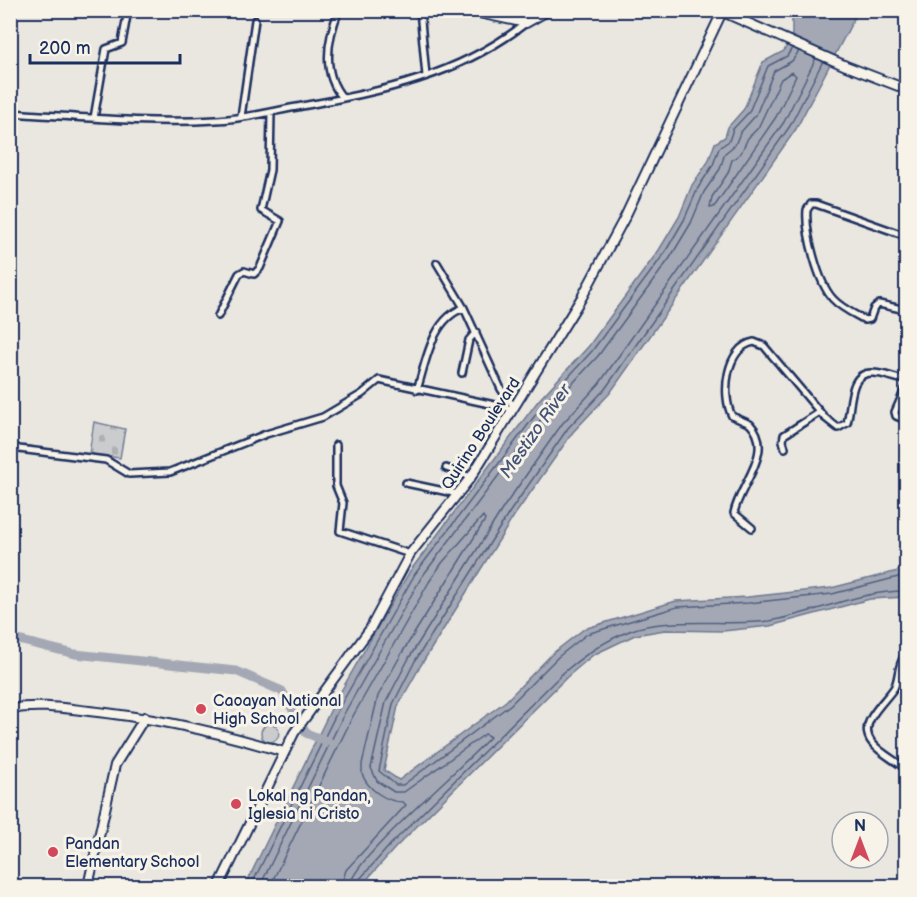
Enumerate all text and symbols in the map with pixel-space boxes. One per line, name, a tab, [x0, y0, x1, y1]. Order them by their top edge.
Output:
scale bar	[30, 27, 180, 65]
text: 200 m	[39, 38, 91, 59]
street label: Quirino Boulevard	[438, 374, 525, 493]
water label: Mestizo River	[495, 379, 576, 482]
place label: Caoayan National High School	[213, 692, 341, 729]
marker: Caoayan National High School	[194, 702, 208, 716]
place label: Lokal ng Pandan, Iglesia ni Cristo	[248, 787, 371, 824]
marker: Lokal ng Pandan, Iglesia ni Cristo	[229, 797, 243, 811]
north arrow	[830, 810, 890, 870]
text: N	[854, 817, 866, 836]
place label: Pandan Elementary School	[65, 835, 199, 872]
marker: Pandan Elementary School	[46, 845, 60, 859]

